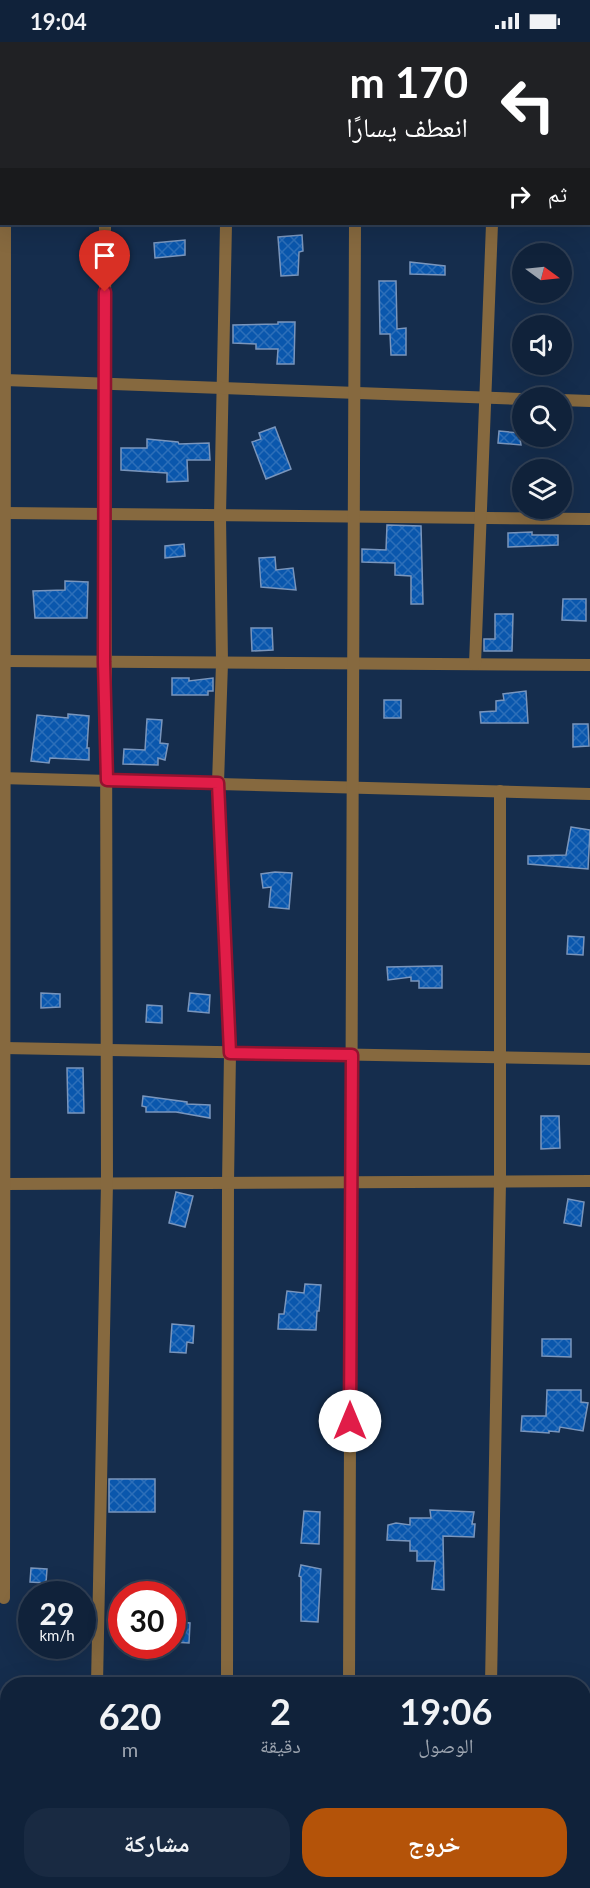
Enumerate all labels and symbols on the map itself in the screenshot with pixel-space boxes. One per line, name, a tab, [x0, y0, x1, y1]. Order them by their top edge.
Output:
pin	[79, 230, 130, 292]
north arrow	[512, 243, 572, 303]
position arrow	[318, 1389, 382, 1453]
speed limit sign: 30	[108, 1581, 186, 1659]

